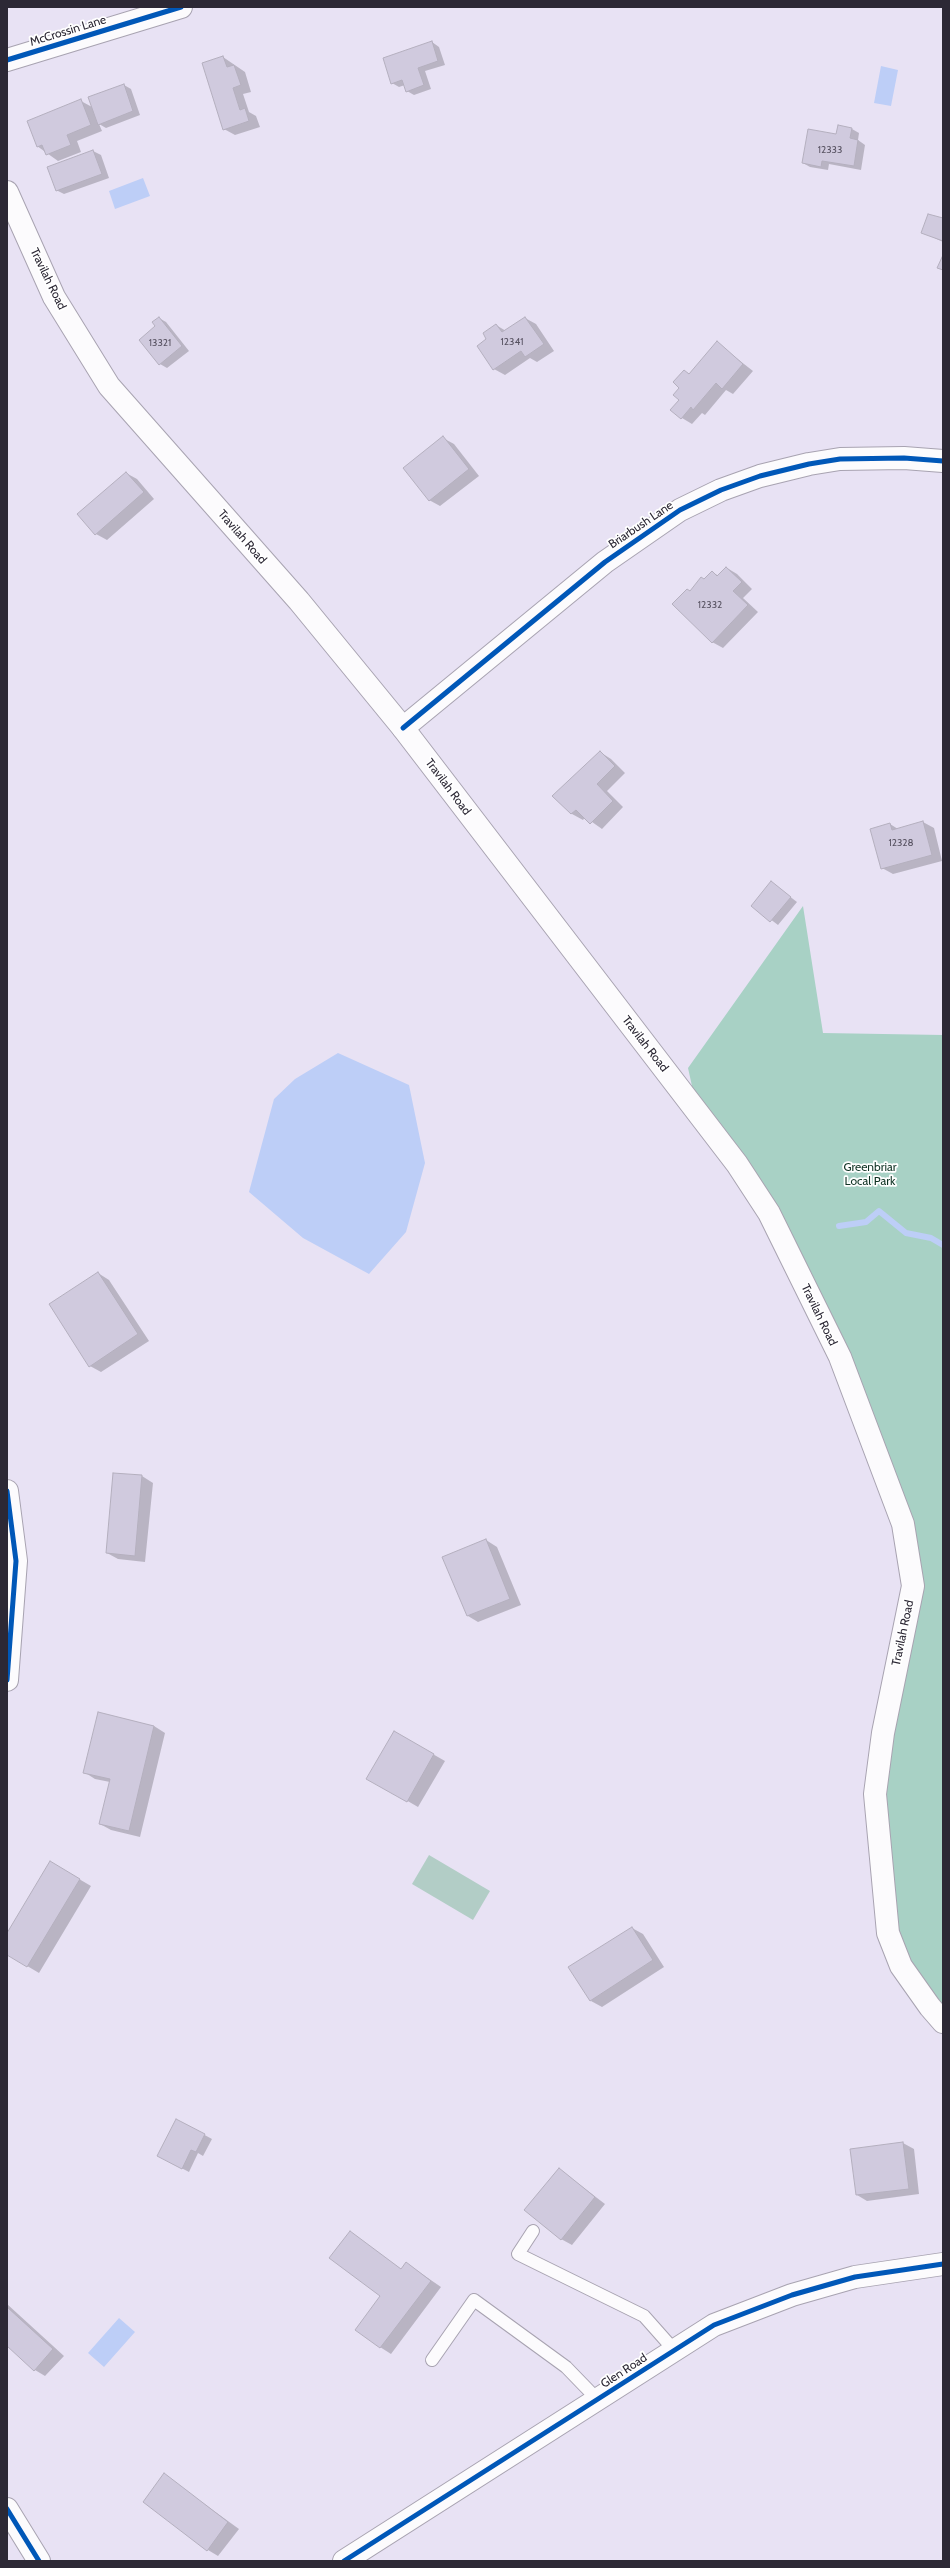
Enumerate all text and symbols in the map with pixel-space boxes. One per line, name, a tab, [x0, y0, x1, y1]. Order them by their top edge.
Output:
street label: McCrossin Lane	[28, 13, 108, 49]
house number: 12333	[818, 144, 842, 156]
street label: Travilah Road	[27, 246, 69, 312]
house number: 12341	[501, 336, 523, 348]
house number: 13321	[149, 337, 171, 349]
street label: Briarbush Lane	[606, 498, 676, 552]
street label: Travilah Road	[215, 507, 269, 567]
house number: 12332	[698, 599, 722, 611]
street label: Travilah Road	[422, 756, 474, 818]
house number: 12328	[888, 837, 914, 849]
street label: Travilah Road	[619, 1013, 671, 1075]
park label: Greenbriar Local Park	[843, 1160, 897, 1188]
street label: Travilah Road	[798, 1282, 840, 1348]
street label: Travilah Road	[889, 1599, 917, 1667]
street label: Glen Road	[598, 2351, 650, 2391]

